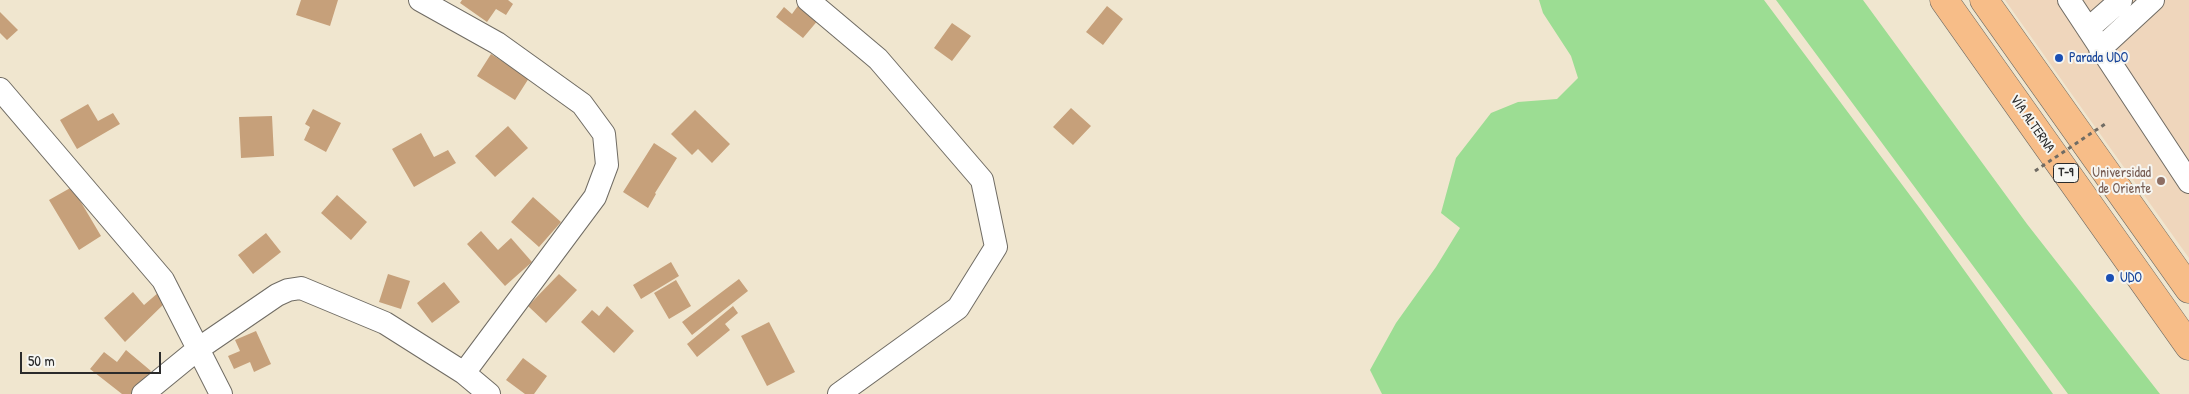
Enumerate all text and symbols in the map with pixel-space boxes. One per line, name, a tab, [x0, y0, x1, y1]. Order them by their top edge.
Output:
place label: Parada UDO	[2069, 50, 2128, 66]
marker: Parada UDO	[2053, 52, 2065, 64]
street label: VÍA ALTERNA	[2006, 92, 2058, 156]
road number: T-9	[2054, 164, 2078, 182]
place label: Universidad de Oriente	[2092, 165, 2151, 198]
marker: Universidad de Oriente	[2155, 175, 2167, 187]
place label: UDO	[2120, 270, 2142, 286]
marker: UDO	[2104, 272, 2116, 284]
scale bar	[22, 342, 164, 374]
text: 50 m	[28, 350, 55, 371]

